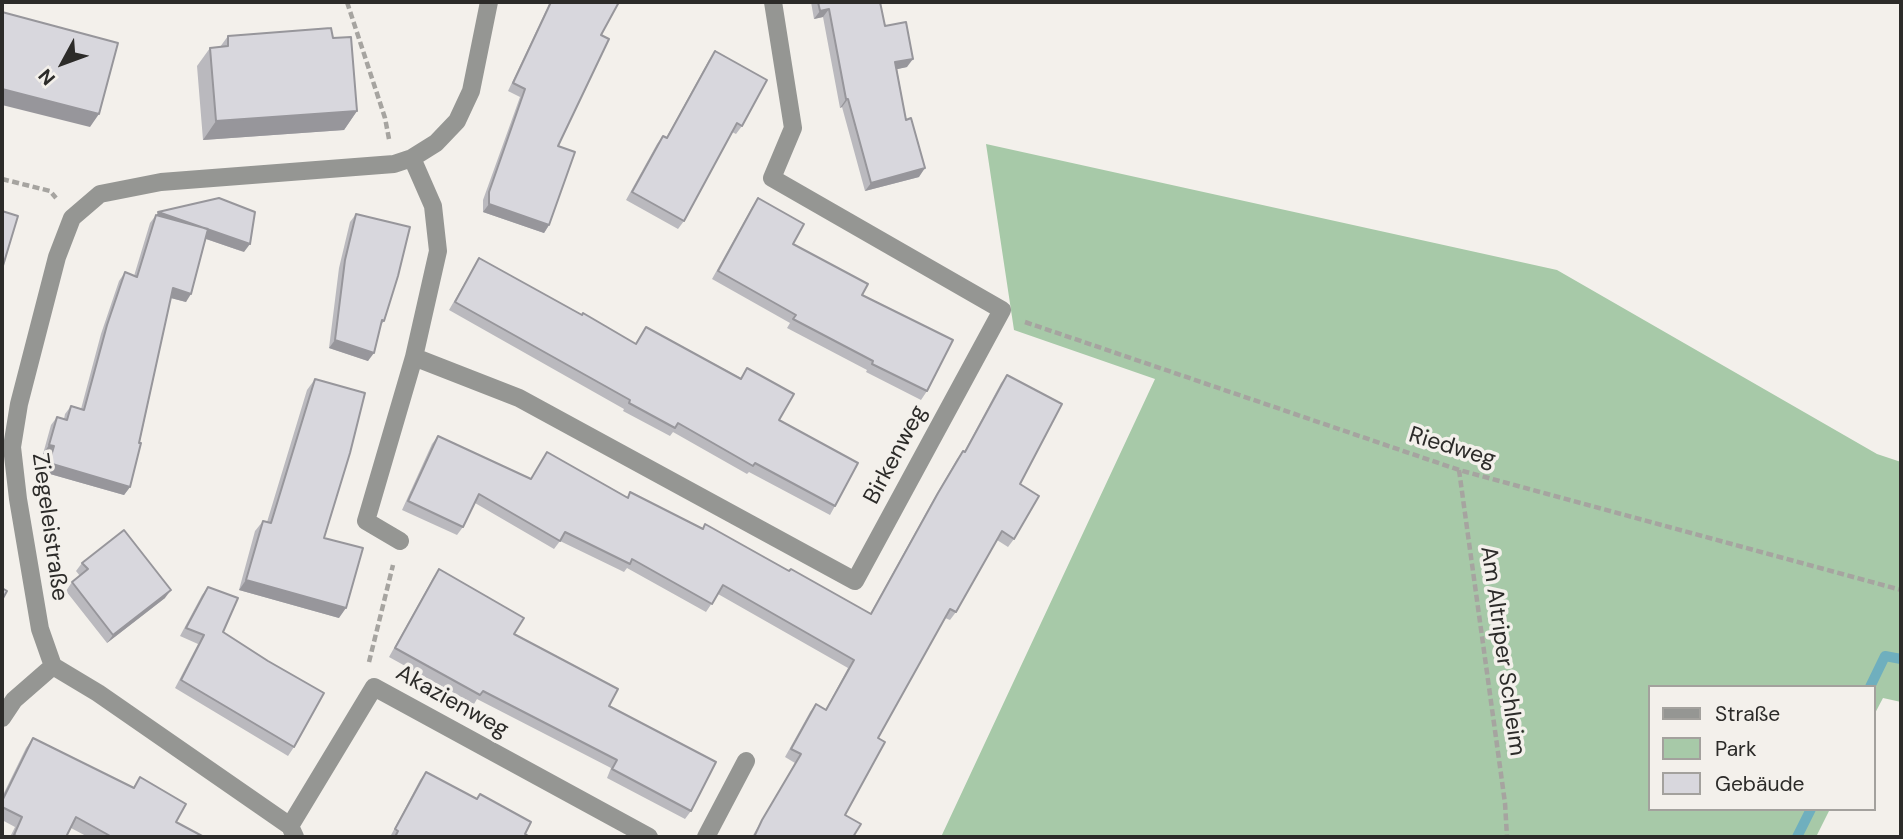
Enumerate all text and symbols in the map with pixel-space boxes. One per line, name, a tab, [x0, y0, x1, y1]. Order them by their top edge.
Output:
north arrow	[28, 28, 98, 98]
text: N	[33, 64, 61, 91]
street label: Birkenweg	[858, 401, 934, 509]
street label: Riedweg	[1405, 422, 1499, 474]
street label: Ziegeleistraße	[25, 451, 73, 603]
street label: Am Altriper Schleim	[1474, 544, 1530, 758]
street label: Akazienweg	[391, 660, 513, 744]
legend	[1647, 685, 1875, 811]
text: Straße	[1715, 700, 1780, 728]
text: Park	[1715, 735, 1756, 763]
text: Gebäude	[1715, 770, 1805, 798]

